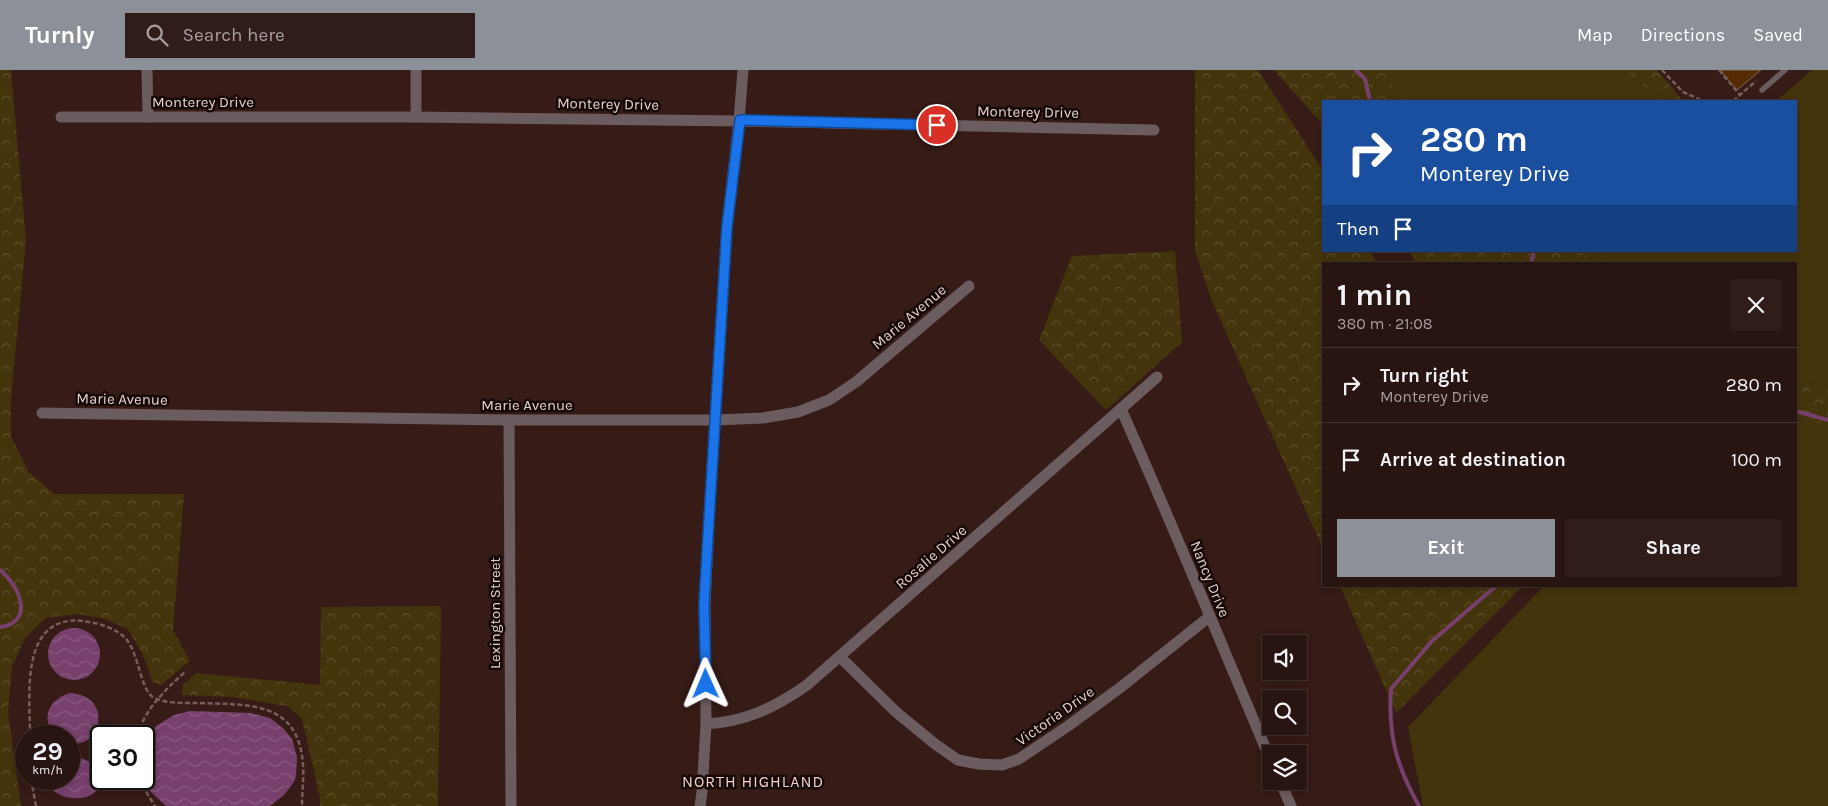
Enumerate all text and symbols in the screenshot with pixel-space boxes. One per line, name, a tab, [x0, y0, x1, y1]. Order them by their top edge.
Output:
search box	[125, 13, 475, 58]
text: Turnly	[25, 21, 95, 49]
icon: search	[143, 21, 171, 49]
text: Search here	[183, 24, 285, 46]
text: Map	[1577, 24, 1613, 46]
text: Directions	[1641, 24, 1725, 46]
text: Saved	[1753, 24, 1803, 46]
street label: Monterey Drive	[152, 93, 254, 111]
street label: Monterey Drive	[557, 94, 659, 114]
street label: Monterey Drive	[977, 102, 1079, 122]
pin	[916, 104, 958, 146]
icon: arrive	[923, 111, 951, 139]
text: 280 m	[1420, 119, 1528, 160]
icon: right	[1337, 120, 1402, 185]
text: Monterey Drive	[1420, 161, 1570, 187]
icon: arrive	[1389, 215, 1417, 243]
text: Then	[1337, 218, 1379, 240]
text: 1 min	[1337, 277, 1412, 313]
button: close	[1730, 279, 1782, 331]
street label: Marie Avenue	[868, 281, 950, 353]
text: 380 m · 21:08	[1337, 314, 1433, 333]
text: Turn right	[1380, 365, 1469, 387]
icon: right	[1337, 371, 1365, 399]
text: 280 m	[1726, 374, 1782, 396]
text: Monterey Drive	[1380, 387, 1489, 406]
street label: Marie Avenue	[76, 389, 168, 409]
street label: Marie Avenue	[481, 396, 573, 414]
icon: arrive	[1337, 446, 1365, 474]
text: Arrive at destination	[1380, 449, 1566, 471]
text: 100 m	[1731, 449, 1782, 471]
button: Exit	[1337, 519, 1555, 577]
button: Share	[1565, 519, 1782, 577]
street label: Rosalie Drive	[892, 521, 970, 593]
street label: Nancy Drive	[1187, 538, 1233, 620]
street label: Lexington Street	[486, 557, 504, 669]
map controls	[1262, 635, 1307, 790]
button: sound	[1262, 635, 1307, 680]
position arrow	[679, 657, 731, 709]
street label: Victoria Drive	[1012, 682, 1098, 750]
button: search	[1262, 690, 1307, 735]
speed limit sign: 30	[90, 725, 155, 790]
text: 29	[32, 737, 63, 766]
button: layers	[1262, 745, 1307, 790]
text: km/h	[32, 763, 63, 777]
district label: NORTH HIGHLAND	[682, 772, 824, 791]

